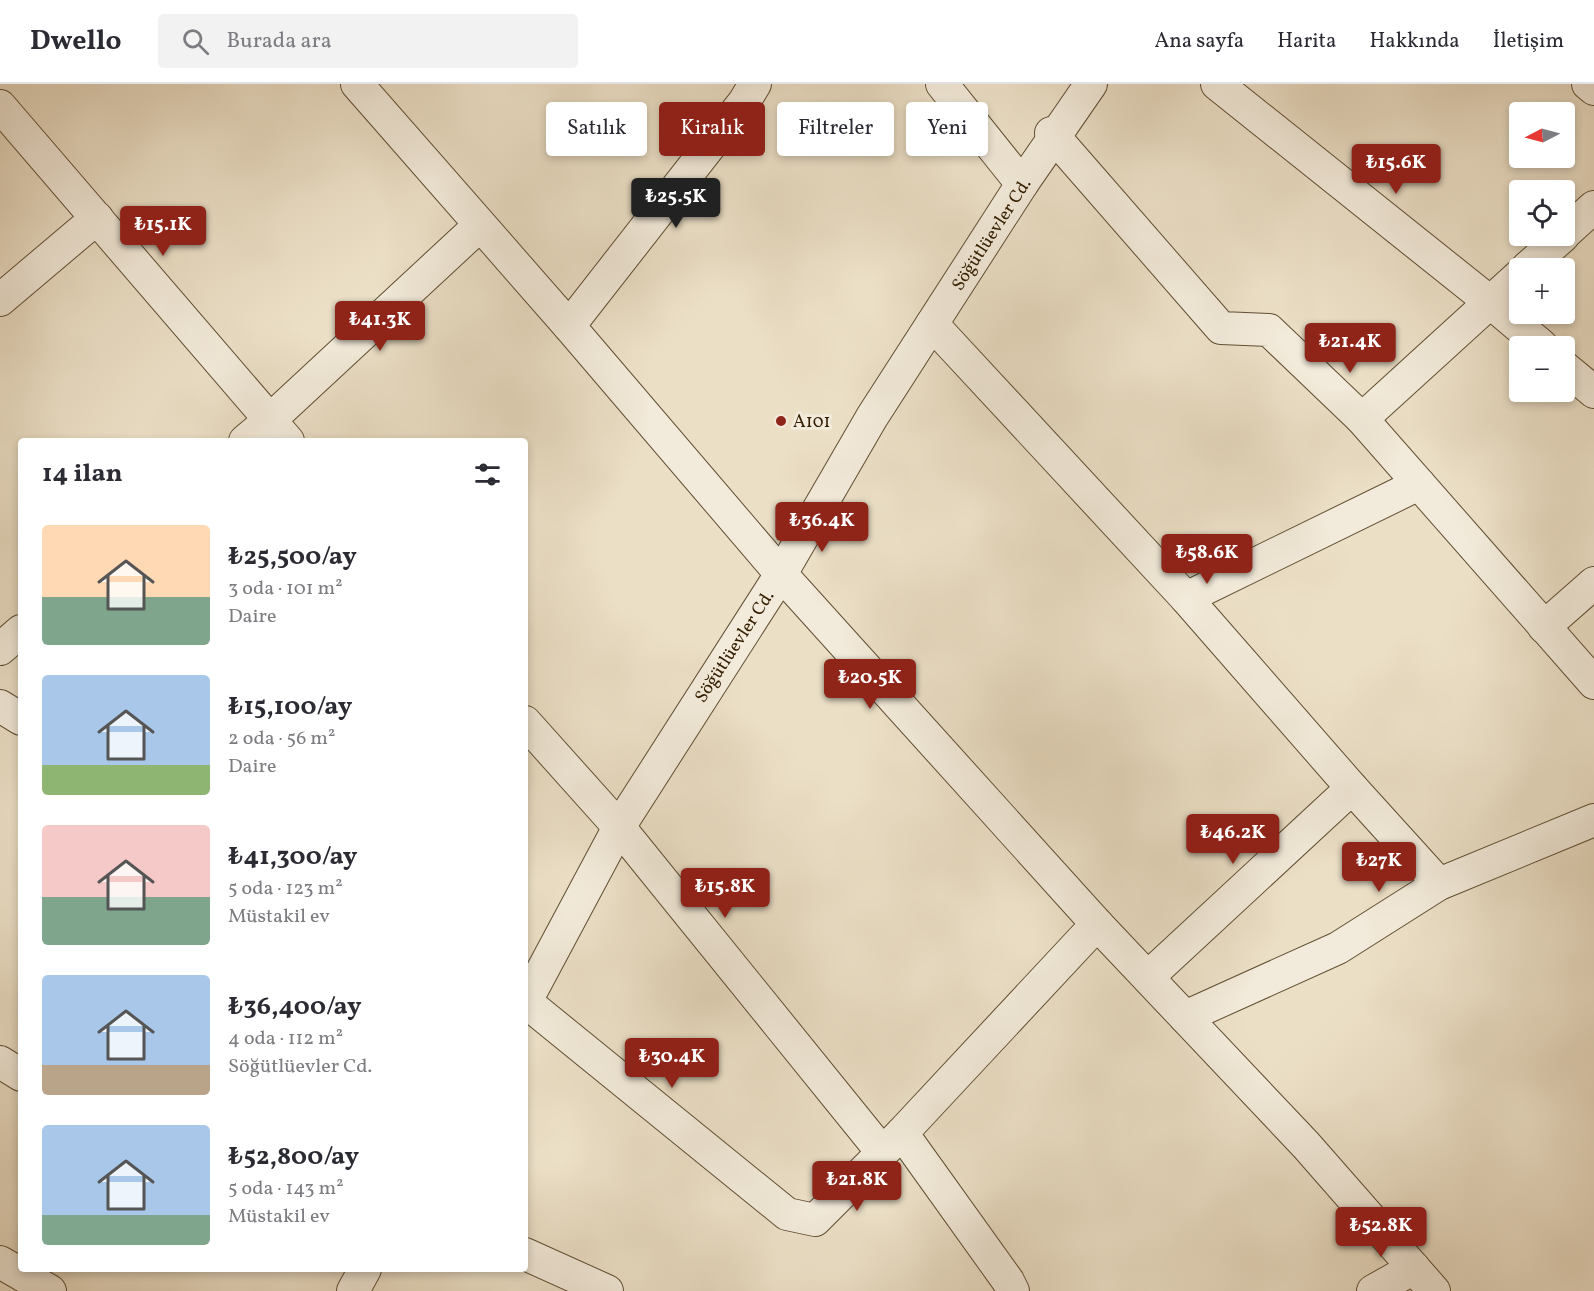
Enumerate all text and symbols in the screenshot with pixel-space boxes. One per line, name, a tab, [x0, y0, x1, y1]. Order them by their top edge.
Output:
search box	[158, 14, 578, 68]
text: Dwello	[30, 22, 122, 61]
icon: search	[179, 25, 212, 58]
text: Burada ara	[227, 26, 332, 57]
text: Ana sayfa	[1154, 27, 1244, 56]
text: Harita	[1277, 27, 1336, 56]
text: Hakkında	[1369, 27, 1460, 56]
text: İletişim	[1493, 27, 1564, 56]
chip: Satılık	[546, 102, 647, 156]
chip: Kiralık	[659, 102, 765, 156]
chip: Filtreler	[777, 102, 894, 156]
chip: Yeni	[906, 102, 988, 156]
north arrow	[1509, 102, 1575, 168]
map controls	[1509, 102, 1575, 402]
pin: ₺15.6K	[1347, 144, 1445, 195]
text: ₺15.6K	[1366, 149, 1426, 177]
street label: Söğütlüevler Cd.	[946, 174, 1038, 296]
pin: ₺25.5K	[627, 178, 725, 229]
button: locate	[1509, 180, 1575, 246]
text: ₺25.5K	[645, 183, 707, 211]
pin: ₺15.1K	[114, 206, 212, 257]
text: ₺15.1K	[134, 211, 192, 239]
button: +	[1509, 258, 1575, 324]
pin: ₺41.3K	[331, 301, 429, 352]
text: ₺41.3K	[349, 306, 411, 334]
pin: ₺21.4K	[1301, 323, 1399, 374]
text: ₺21.4K	[1319, 328, 1381, 356]
button: −	[1509, 336, 1575, 402]
place label: A101	[793, 410, 830, 435]
marker: A101	[774, 414, 788, 428]
text: 14 ilan	[42, 456, 123, 492]
icon: filters	[471, 458, 504, 491]
pin: ₺36.4K	[773, 502, 871, 553]
text: ₺36.4K	[789, 507, 855, 535]
pin: ₺58.6K	[1158, 534, 1256, 585]
text: ₺25,500/ay	[228, 539, 357, 575]
text: ₺58.6K	[1175, 539, 1239, 567]
icon: home	[90, 549, 162, 621]
text: 3 oda · 101 m²	[228, 575, 343, 603]
street label: Söğütlüevler Cd.	[689, 586, 781, 708]
text: Daire	[228, 603, 276, 631]
pin: ₺20.5K	[821, 659, 919, 710]
text: ₺20.5K	[838, 664, 902, 692]
text: ₺15,100/ay	[228, 689, 352, 725]
icon: home	[90, 699, 162, 771]
text: 2 oda · 56 m²	[228, 725, 335, 753]
text: Daire	[228, 753, 276, 781]
pin: ₺46.2K	[1184, 814, 1282, 865]
text: ₺46.2K	[1200, 819, 1266, 847]
text: ₺41,300/ay	[228, 839, 357, 875]
pin: ₺27K	[1343, 842, 1415, 893]
text: ₺27K	[1356, 847, 1402, 875]
icon: home	[90, 849, 162, 921]
pin: ₺15.8K	[676, 868, 774, 919]
text: ₺15.8K	[695, 873, 755, 901]
text: 5 oda · 123 m²	[228, 875, 343, 903]
text: Müstakil ev	[228, 903, 330, 931]
text: ₺36,400/ay	[228, 989, 362, 1025]
icon: home	[90, 999, 162, 1071]
text: 4 oda · 112 m²	[228, 1025, 343, 1053]
pin: ₺30.4K	[623, 1038, 721, 1089]
text: ₺30.4K	[639, 1043, 705, 1071]
text: Söğütlüevler Cd.	[228, 1053, 372, 1081]
text: ₺52,800/ay	[228, 1139, 359, 1175]
icon: home	[90, 1149, 162, 1221]
pin: ₺21.8K	[808, 1161, 906, 1212]
text: ₺21.8K	[826, 1166, 888, 1194]
text: 5 oda · 143 m²	[228, 1175, 344, 1203]
text: Müstakil ev	[228, 1203, 330, 1231]
pin: ₺52.8K	[1332, 1207, 1430, 1258]
text: ₺52.8K	[1350, 1212, 1412, 1240]

